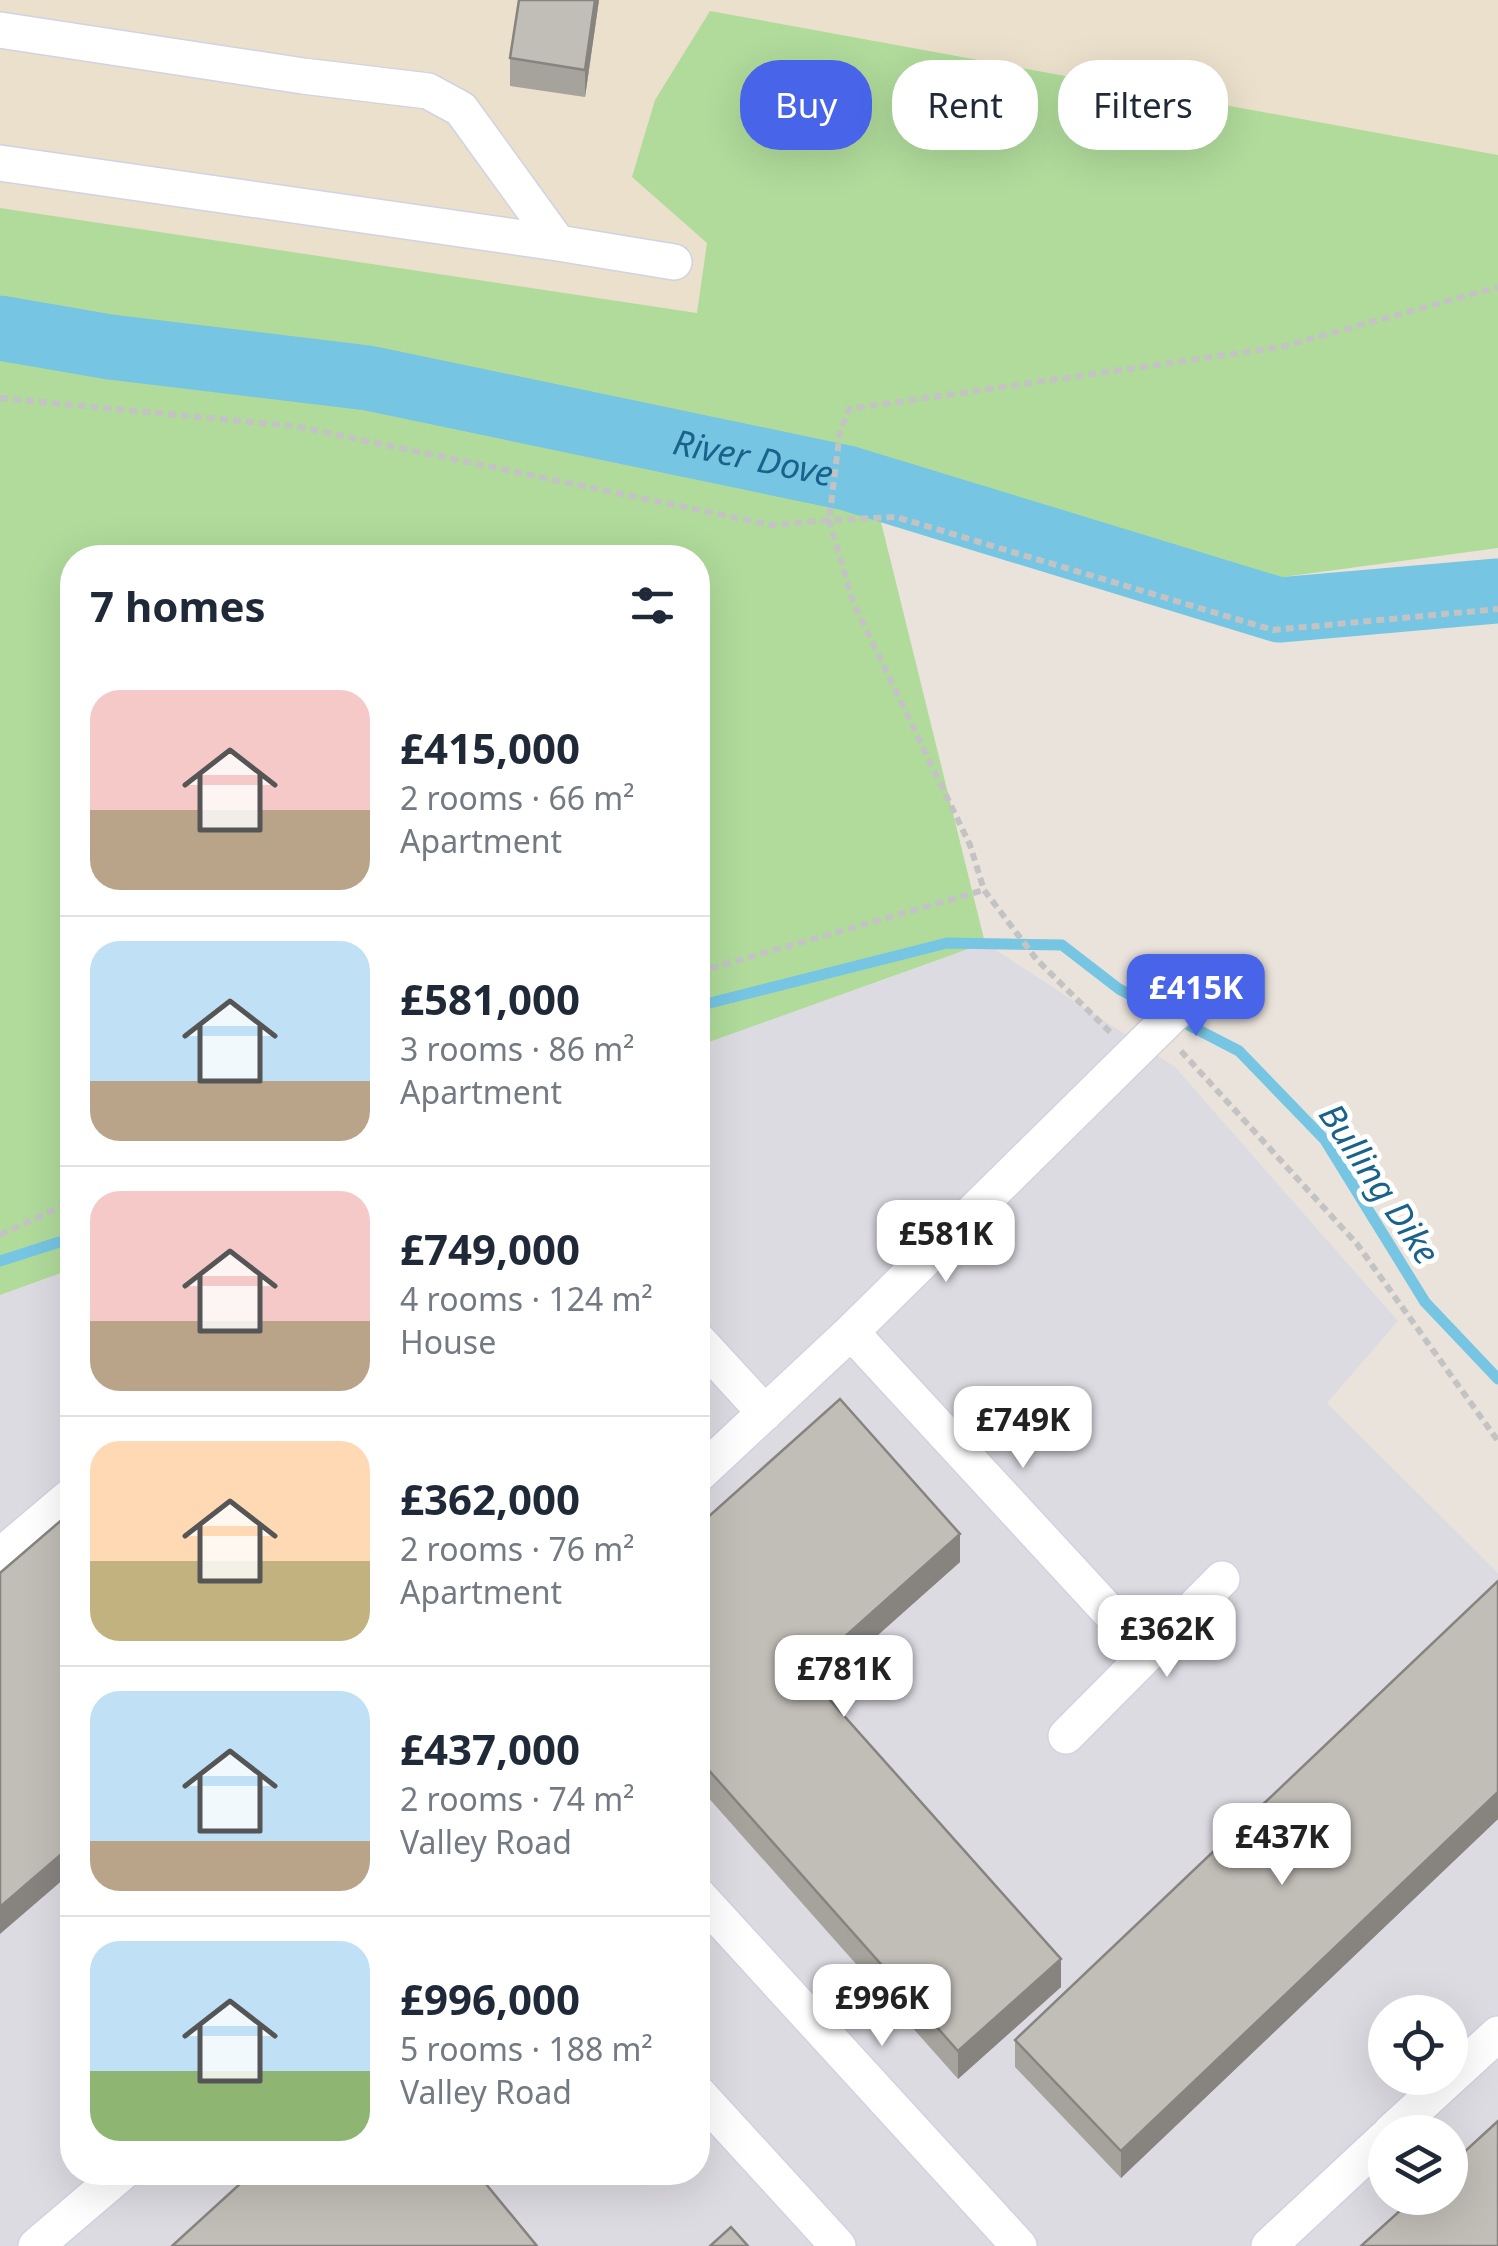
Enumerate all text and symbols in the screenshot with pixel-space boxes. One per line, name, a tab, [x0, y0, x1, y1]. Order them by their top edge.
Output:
chip: Buy	[740, 60, 872, 150]
chip: Rent	[892, 60, 1038, 150]
chip: Filters	[1058, 60, 1228, 150]
water label: River Dove	[669, 417, 838, 497]
text: 7 homes	[90, 577, 266, 634]
icon: filters	[625, 578, 680, 633]
text: £415,000	[400, 719, 580, 776]
icon: home	[170, 730, 290, 850]
text: 2 rooms · 66 m²	[400, 776, 634, 819]
text: Apartment	[400, 819, 562, 862]
pin: £415K	[1126, 954, 1266, 1039]
text: £415K	[1149, 965, 1243, 1008]
text: £581,000	[400, 970, 580, 1027]
icon: home	[170, 981, 290, 1101]
text: 3 rooms · 86 m²	[400, 1027, 634, 1070]
text: Apartment	[400, 1070, 562, 1113]
water label: Bulling Dike	[1309, 1094, 1451, 1273]
pin: £581K	[876, 1200, 1016, 1285]
text: £581K	[899, 1211, 993, 1254]
text: £749,000	[400, 1220, 580, 1277]
icon: home	[170, 1231, 290, 1351]
text: 4 rooms · 124 m²	[400, 1277, 653, 1320]
text: House	[400, 1320, 496, 1363]
pin: £749K	[953, 1386, 1093, 1471]
text: £749K	[976, 1397, 1070, 1440]
text: £362,000	[400, 1470, 580, 1527]
icon: home	[170, 1481, 290, 1601]
text: 2 rooms · 76 m²	[400, 1527, 634, 1570]
text: Apartment	[400, 1570, 562, 1613]
pin: £362K	[1097, 1595, 1237, 1680]
text: £362K	[1120, 1606, 1214, 1649]
pin: £781K	[774, 1635, 914, 1720]
text: £781K	[797, 1646, 891, 1689]
text: £437,000	[400, 1720, 580, 1777]
icon: home	[170, 1731, 290, 1851]
text: 2 rooms · 74 m²	[400, 1777, 634, 1820]
pin: £437K	[1212, 1803, 1352, 1888]
text: £437K	[1235, 1814, 1329, 1857]
text: Valley Road	[400, 1820, 572, 1863]
pin: £996K	[812, 1964, 952, 2049]
text: £996,000	[400, 1970, 580, 2027]
text: £996K	[835, 1975, 929, 2018]
icon: home	[170, 1981, 290, 2101]
map controls	[1368, 1995, 1468, 2215]
button: locate	[1368, 1995, 1468, 2095]
text: 5 rooms · 188 m²	[400, 2027, 653, 2070]
text: Valley Road	[400, 2070, 572, 2113]
button: layers	[1368, 2115, 1468, 2215]

